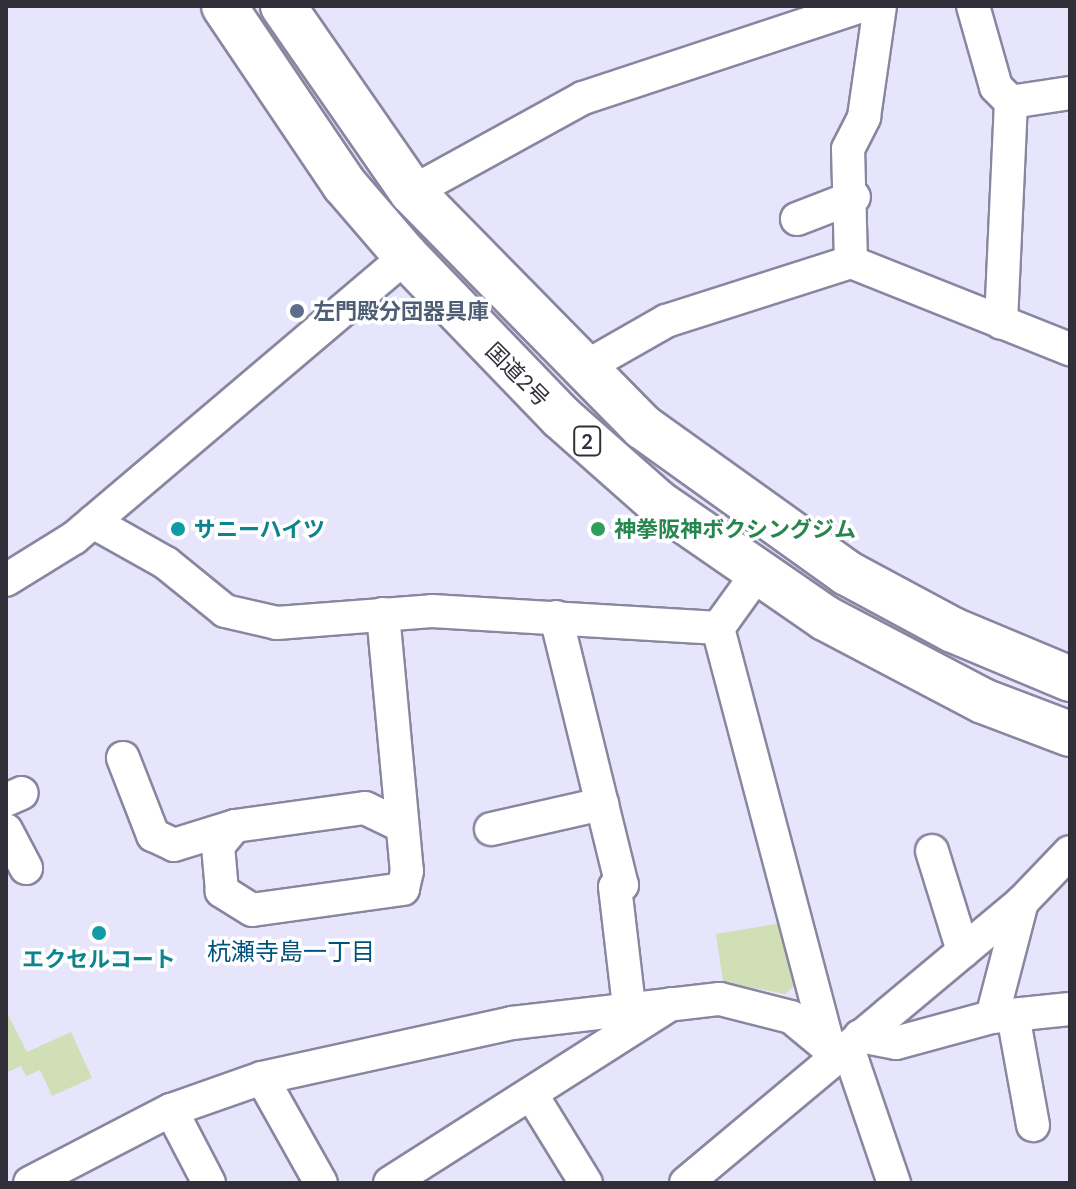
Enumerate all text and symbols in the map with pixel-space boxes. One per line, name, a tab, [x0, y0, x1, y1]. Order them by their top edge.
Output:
place label: 左門殿分団器具庫	[313, 298, 489, 324]
marker: 左門殿分団器具庫	[288, 302, 306, 320]
street label: 国道2号	[481, 337, 555, 411]
road number: 2	[573, 425, 601, 457]
place label: サニーハイツ	[194, 516, 326, 542]
place label: 神拳阪神ボクシングジム	[614, 516, 856, 542]
marker: サニーハイツ	[169, 520, 187, 538]
marker: 神拳阪神ボクシングジム	[589, 520, 607, 538]
marker: エクセルコート	[90, 924, 108, 942]
district label: 杭瀬寺島一丁目	[207, 937, 375, 965]
place label: エクセルコート	[22, 946, 176, 972]

